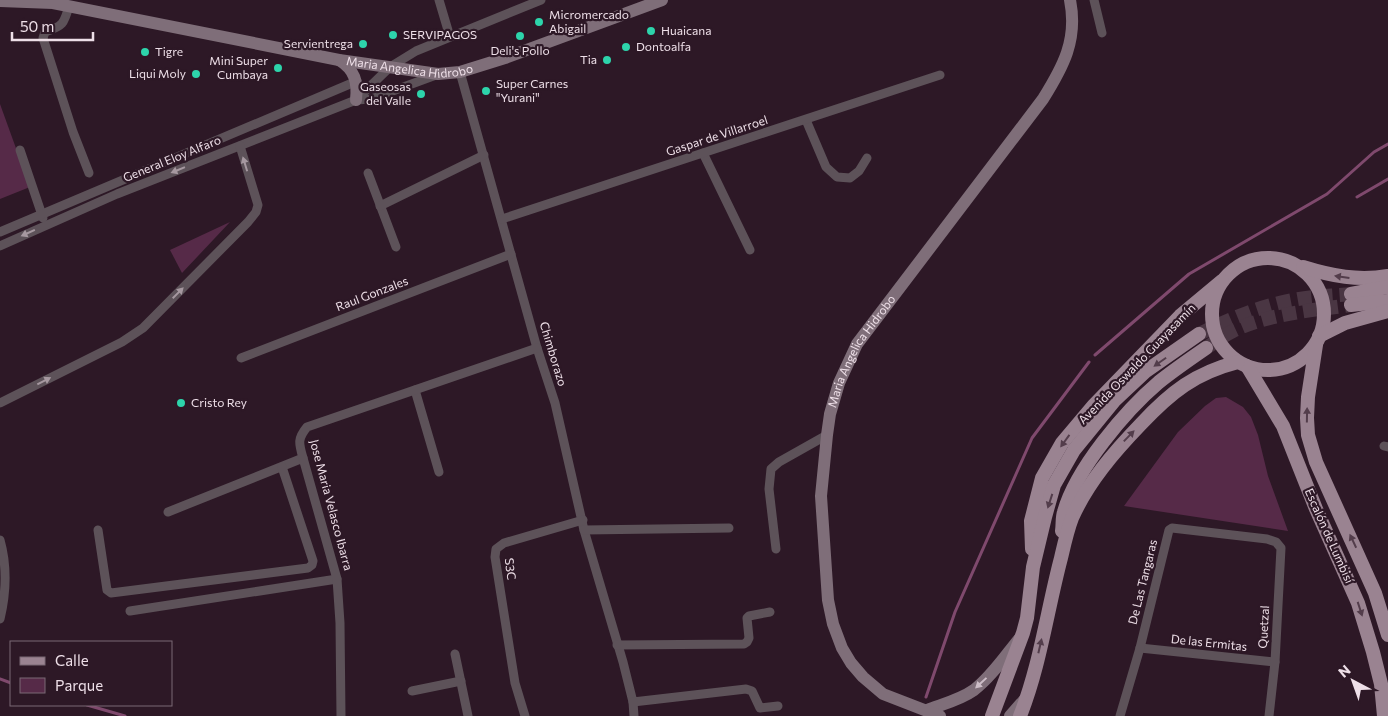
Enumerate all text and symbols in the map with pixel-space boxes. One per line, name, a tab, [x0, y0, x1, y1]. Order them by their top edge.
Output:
place label: Micromercado Abigail	[549, 7, 629, 35]
scale bar	[12, 10, 94, 42]
marker: Micromercado Abigail	[533, 16, 545, 28]
text: 50 m	[20, 17, 54, 35]
place label: Huaicana	[661, 23, 711, 37]
marker: Huaicana	[645, 25, 657, 37]
place label: SERVIPAGOS	[403, 27, 477, 41]
marker: SERVIPAGOS	[387, 29, 399, 41]
marker: Deli's Pollo	[514, 30, 526, 42]
place label: Servientrega	[284, 36, 353, 50]
marker: Servientrega	[357, 38, 369, 50]
place label: Dontoalfa	[636, 39, 691, 53]
marker: Dontoalfa	[620, 41, 632, 53]
place label: Deli's Pollo	[490, 43, 550, 57]
place label: Tigre	[155, 44, 183, 58]
marker: Tigre	[139, 46, 151, 58]
place label: Tia	[580, 52, 597, 66]
place label: Mini Super Cumbaya	[209, 53, 268, 81]
street label: Maria Angelica Hidrobo	[346, 53, 474, 80]
marker: Tia	[601, 54, 613, 66]
marker: Mini Super Cumbaya	[272, 62, 284, 74]
place label: Liqui Moly	[129, 66, 186, 80]
marker: Liqui Moly	[190, 68, 202, 80]
place label: Super Carnes "Yurani"	[496, 76, 568, 104]
place label: Gaseosas del Valle	[360, 79, 411, 107]
marker: Super Carnes "Yurani"	[480, 85, 492, 97]
marker: Gaseosas del Valle	[415, 88, 427, 100]
street label: Gaspar de Villarroel	[664, 112, 769, 158]
street label: General Eloy Alfaro	[121, 132, 223, 184]
one-way arrow	[241, 156, 249, 171]
one-way arrow	[170, 166, 185, 174]
one-way arrow	[21, 230, 35, 238]
street label: Raul Gonzales	[334, 273, 410, 313]
one-way arrow	[1334, 273, 1350, 281]
one-way arrow	[172, 287, 184, 299]
street label: Maria Angelica Hidrobo	[824, 292, 898, 409]
street label: Avenida Oswaldo Guayasamín	[1075, 300, 1198, 426]
street label: Chimborazo	[537, 320, 570, 388]
one-way arrow	[1153, 357, 1166, 367]
one-way arrow	[36, 377, 51, 385]
place label: Cristo Rey	[191, 395, 247, 409]
marker: Cristo Rey	[175, 397, 187, 409]
one-way arrow	[1303, 407, 1311, 423]
one-way arrow	[1123, 430, 1135, 442]
one-way arrow	[1060, 434, 1070, 448]
street label: Jose Maria Velasco Ibarra	[307, 438, 356, 572]
street label: Escalón de Lumbisí	[1303, 486, 1358, 586]
one-way arrow	[1045, 493, 1053, 508]
one-way arrow	[1348, 534, 1356, 548]
street label: De Las Tangaras	[1125, 538, 1159, 626]
street label: S3C	[503, 557, 519, 581]
one-way arrow	[1356, 601, 1364, 616]
street label: Quetzal	[1255, 605, 1271, 649]
street label: De las Ermitas	[1170, 631, 1248, 653]
one-way arrow	[1036, 639, 1044, 654]
legend	[10, 641, 172, 706]
text: Calle	[55, 651, 89, 669]
north arrow	[1328, 656, 1378, 706]
text: N	[1335, 661, 1354, 681]
text: Parque	[55, 676, 103, 694]
one-way arrow	[975, 678, 987, 689]

